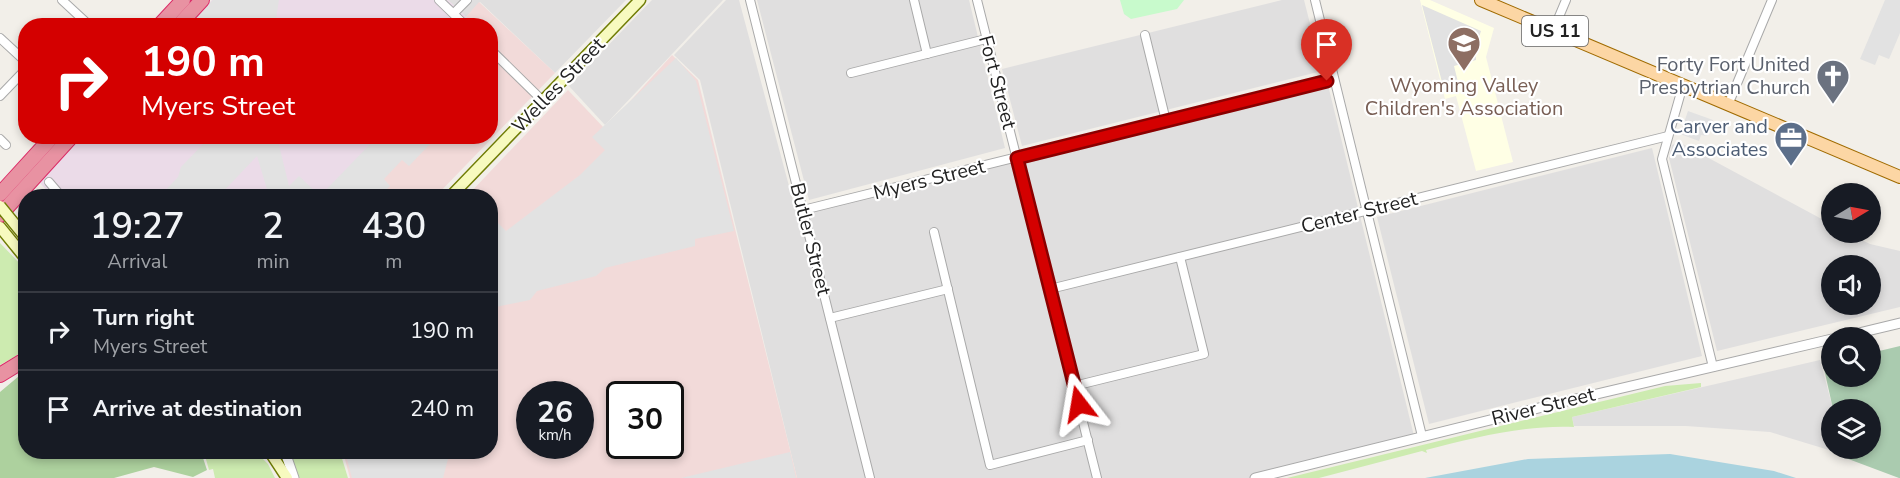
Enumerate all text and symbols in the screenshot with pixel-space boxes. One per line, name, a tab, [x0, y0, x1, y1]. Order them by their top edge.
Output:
road number: US 11	[1522, 16, 1588, 46]
pin	[1301, 19, 1352, 81]
school or university icon: Wyoming Valley Children's Association	[1446, 25, 1482, 72]
icon: arrive	[1310, 28, 1343, 61]
street label: Welles Street	[506, 31, 612, 139]
street label: Fort Street	[972, 32, 1023, 133]
text: 190 m	[141, 34, 265, 91]
icon: right	[42, 42, 120, 120]
place label: Forty Fort United Presbytrian Church	[1639, 51, 1810, 101]
church icon: Forty Fort United Presbytrian Church	[1815, 58, 1851, 105]
place label: Wyoming Valley Children's Association	[1365, 72, 1563, 122]
text: Myers Street	[141, 88, 295, 125]
place label: Carver and Associates	[1670, 113, 1768, 163]
office icon: Carver and Associates	[1773, 120, 1809, 167]
street label: Myers Street	[870, 152, 989, 206]
street label: Butler Street	[783, 180, 838, 299]
north arrow	[1821, 183, 1881, 243]
map controls	[1821, 183, 1881, 459]
street label: Center Street	[1298, 185, 1421, 240]
text: 19:27	[90, 202, 185, 251]
text: 2	[262, 202, 284, 251]
text: 430	[361, 202, 426, 251]
text: Arrival	[107, 248, 167, 275]
text: min	[257, 248, 290, 275]
text: m	[385, 248, 402, 275]
button: sound	[1821, 255, 1881, 315]
text: Turn right	[93, 303, 194, 333]
icon: right	[42, 315, 75, 348]
text: 190 m	[410, 316, 474, 346]
button: search	[1821, 327, 1881, 387]
text: Myers Street	[93, 333, 207, 360]
position arrow	[1047, 372, 1111, 436]
street label: River Street	[1489, 380, 1599, 432]
speed limit sign: 30	[606, 381, 684, 459]
text: 26	[537, 392, 573, 433]
icon: arrive	[42, 393, 75, 426]
text: Arrive at destination	[93, 394, 302, 424]
text: 240 m	[410, 394, 474, 424]
button: layers	[1821, 399, 1881, 459]
text: km/h	[538, 425, 572, 445]

